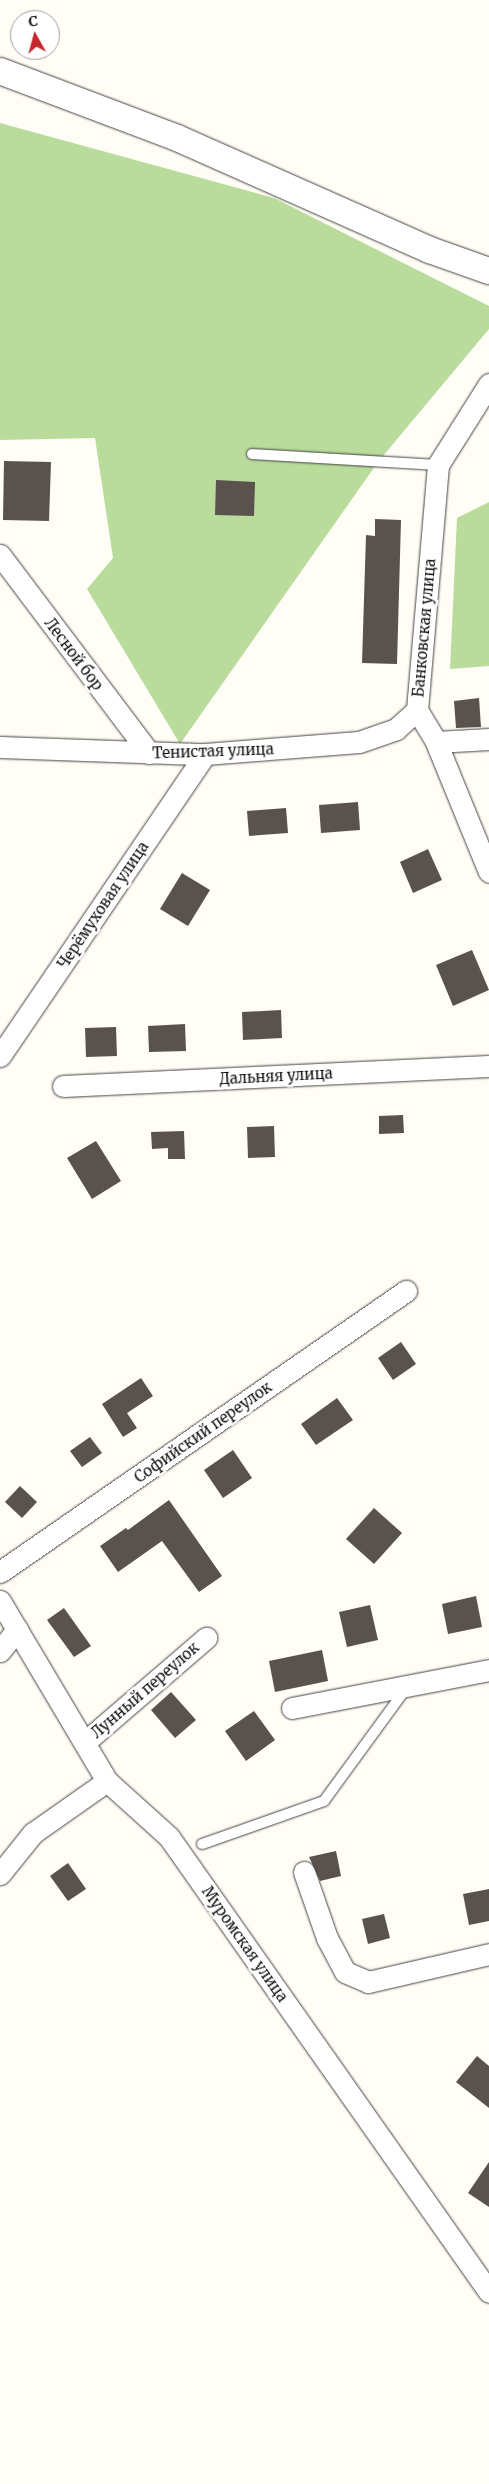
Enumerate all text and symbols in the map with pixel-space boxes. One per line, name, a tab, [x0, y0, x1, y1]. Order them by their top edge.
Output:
north arrow	[10, 10, 60, 60]
text: С	[28, 12, 39, 31]
street label: Банковская улица	[409, 558, 439, 698]
street label: Лесной бор	[41, 614, 107, 694]
street label: Тенистая улица	[152, 740, 274, 762]
street label: Черёмуховая улица	[54, 838, 152, 972]
street label: Дальняя улица	[219, 1064, 333, 1088]
street label: Софийский переулок	[131, 1378, 275, 1486]
street label: Лунный переулок	[87, 1638, 203, 1742]
street label: Муромская улица	[198, 1883, 292, 2005]

